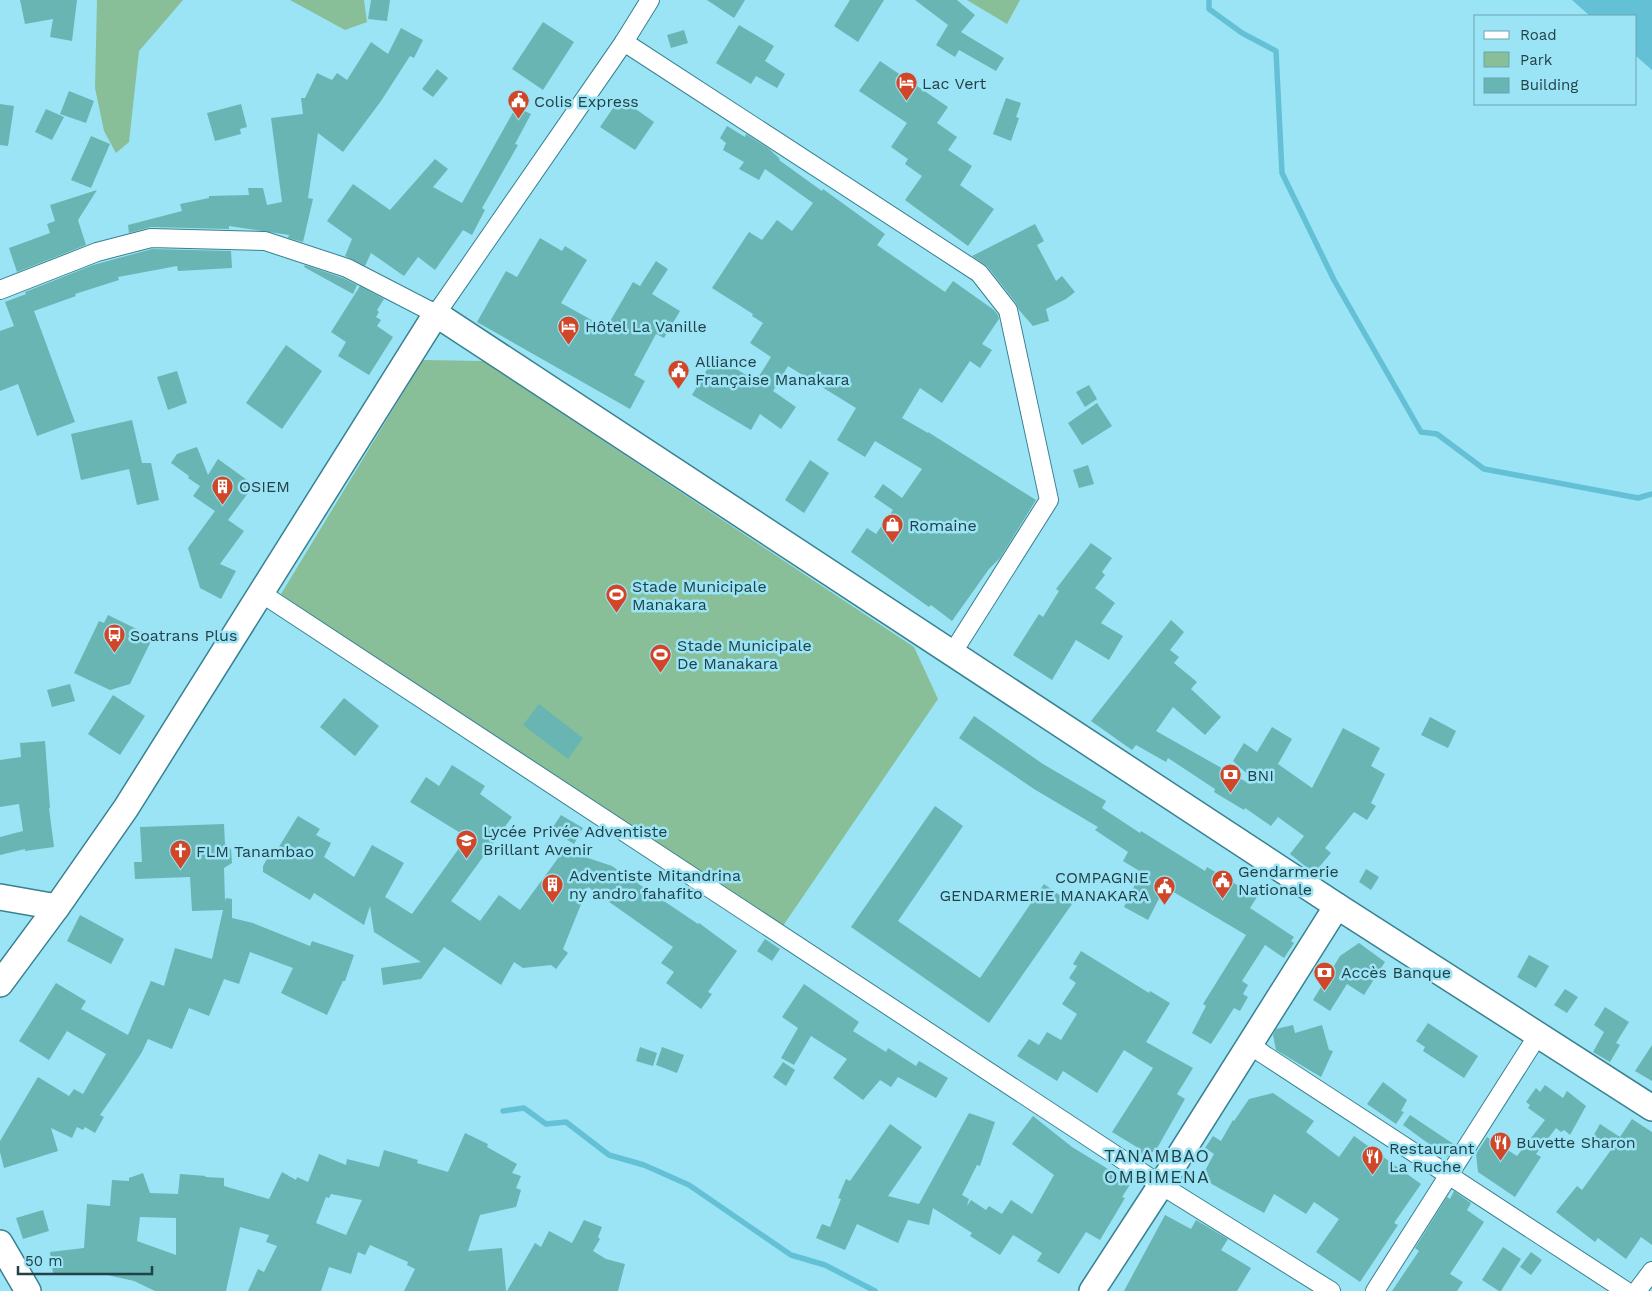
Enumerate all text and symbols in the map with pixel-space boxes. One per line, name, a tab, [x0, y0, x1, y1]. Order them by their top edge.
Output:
legend	[1474, 15, 1637, 105]
text: Road	[1520, 26, 1557, 44]
text: Park	[1520, 51, 1553, 69]
hotel icon: Lac Vert	[894, 71, 918, 102]
place label: Lac Vert	[922, 74, 986, 93]
text: Building	[1520, 76, 1578, 94]
public building icon: Colis Express	[506, 89, 530, 120]
place label: Colis Express	[534, 92, 639, 111]
hotel icon: Hôtel La Vanille	[557, 314, 581, 345]
place label: Hôtel La Vanille	[585, 317, 707, 336]
place label: Alliance Française Manakara	[695, 352, 850, 389]
public building icon: Alliance Française Manakara	[667, 358, 691, 389]
building icon: OSIEM	[211, 474, 235, 505]
place label: OSIEM	[239, 477, 290, 496]
shop icon: Romaine	[881, 513, 905, 544]
place label: Romaine	[909, 516, 977, 535]
place label: Stade Municipale Manakara	[632, 577, 767, 614]
sports icon: Stade Municipale Manakara	[604, 583, 628, 614]
bus stop icon: Soatrans Plus	[102, 623, 126, 654]
place label: Soatrans Plus	[130, 626, 237, 645]
place label: Stade Municipale De Manakara	[677, 636, 812, 673]
sports icon: Stade Municipale De Manakara	[649, 642, 673, 673]
bank icon: BNI	[1219, 763, 1243, 794]
place label: BNI	[1247, 766, 1274, 785]
place label: Lycée Privée Adventiste Brillant Avenir	[483, 822, 668, 859]
school or university icon: Lycée Privée Adventiste Brillant Avenir	[455, 828, 479, 859]
church icon: FLM Tanambao	[168, 839, 192, 870]
place label: FLM Tanambao	[196, 842, 314, 861]
place label: Gendarmerie Nationale	[1238, 862, 1339, 899]
place label: Adventiste Mitandrina ny andro fahafito	[569, 866, 741, 903]
place label: COMPAGNIE GENDARMERIE MANAKARA	[939, 868, 1149, 905]
public building icon: Gendarmerie Nationale	[1210, 868, 1234, 899]
building icon: Adventiste Mitandrina ny andro fahafito	[541, 872, 565, 903]
public building icon: COMPAGNIE GENDARMERIE MANAKARA	[1153, 874, 1177, 905]
bank icon: Accès Banque	[1313, 960, 1337, 991]
place label: Accès Banque	[1341, 963, 1451, 982]
restaurant icon: Buvette Sharon	[1488, 1130, 1512, 1161]
place label: Buvette Sharon	[1516, 1133, 1636, 1152]
place label: Restaurant La Ruche	[1389, 1139, 1475, 1176]
district label: TANAMBAO OMBIMENA	[1104, 1145, 1210, 1187]
restaurant icon: Restaurant La Ruche	[1361, 1145, 1385, 1176]
scale bar	[18, 1244, 151, 1276]
text: 50 m	[25, 1252, 62, 1270]

